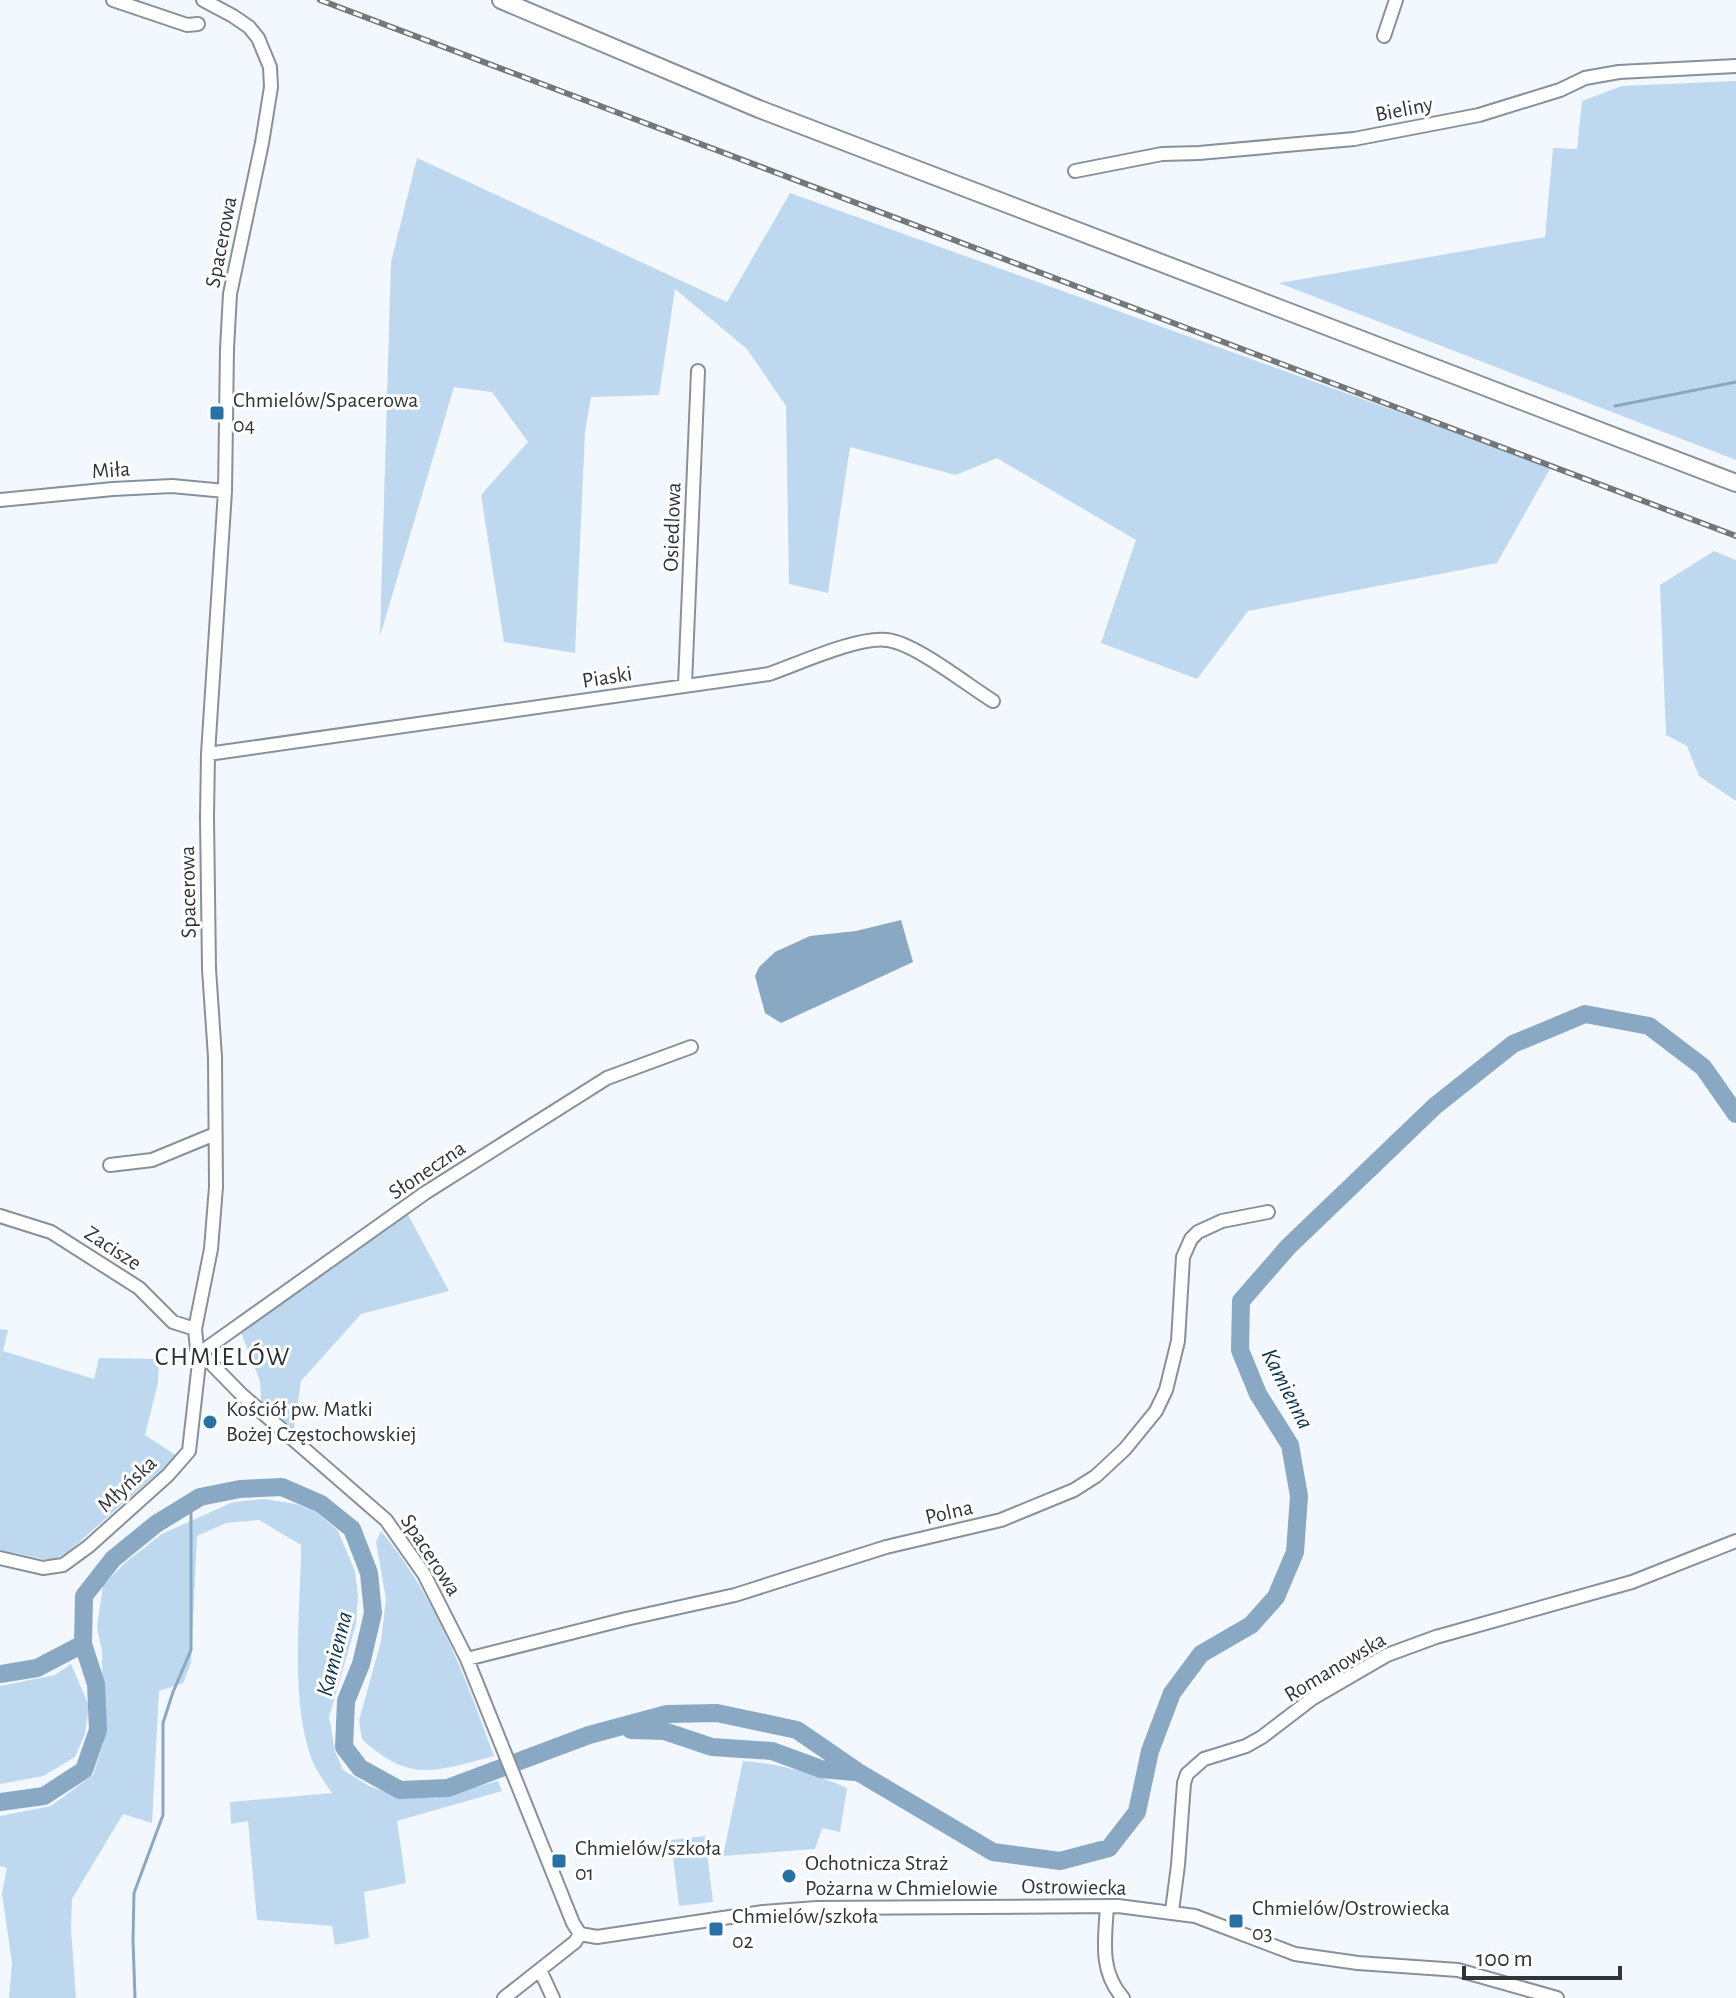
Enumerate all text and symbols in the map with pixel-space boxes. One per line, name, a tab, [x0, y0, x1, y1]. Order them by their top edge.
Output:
street label: Bieliny	[1373, 93, 1435, 125]
street label: Spacerowa	[201, 194, 241, 290]
place label: Chmielów/Spacerowa 04	[233, 389, 418, 436]
marker: Chmielów/Spacerowa 04	[208, 404, 226, 422]
street label: Miła	[91, 458, 131, 482]
street label: Osiedlowa	[659, 482, 685, 572]
street label: Piaski	[580, 662, 634, 692]
street label: Spacerowa	[176, 846, 200, 938]
street label: Słoneczna	[385, 1136, 469, 1204]
street label: Zacisze	[81, 1222, 145, 1274]
district label: CHMIELÓW	[155, 1342, 291, 1370]
water label: Kamienna	[1257, 1345, 1317, 1433]
place label: Kościół pw. Matki Bożej Częstochowskiej	[226, 1398, 417, 1445]
marker: Kościół pw. Matki Bożej Częstochowskiej	[201, 1413, 219, 1431]
street label: Młyńska	[93, 1451, 161, 1517]
street label: Polna	[923, 1496, 975, 1528]
street label: Spacerowa	[397, 1510, 465, 1600]
water label: Kamienna	[313, 1609, 357, 1699]
street label: Romanowska	[1280, 1628, 1390, 1706]
place label: Chmielów/szkoła 01	[575, 1837, 721, 1884]
marker: Chmielów/szkoła 01	[550, 1852, 568, 1870]
place label: Ochotnicza Straż Pożarna w Chmielowie	[805, 1852, 998, 1899]
marker: Ochotnicza Straż Pożarna w Chmielowie	[780, 1867, 798, 1885]
street label: Ostrowiecka	[1021, 1875, 1127, 1899]
place label: Chmielów/Ostrowiecka 03	[1252, 1897, 1450, 1944]
place label: Chmielów/szkoła 02	[732, 1905, 878, 1952]
marker: Chmielów/Ostrowiecka 03	[1227, 1912, 1245, 1930]
marker: Chmielów/szkoła 02	[707, 1920, 725, 1938]
scale bar	[1464, 1930, 1620, 1980]
text: 100 m	[1476, 1947, 1533, 1971]

